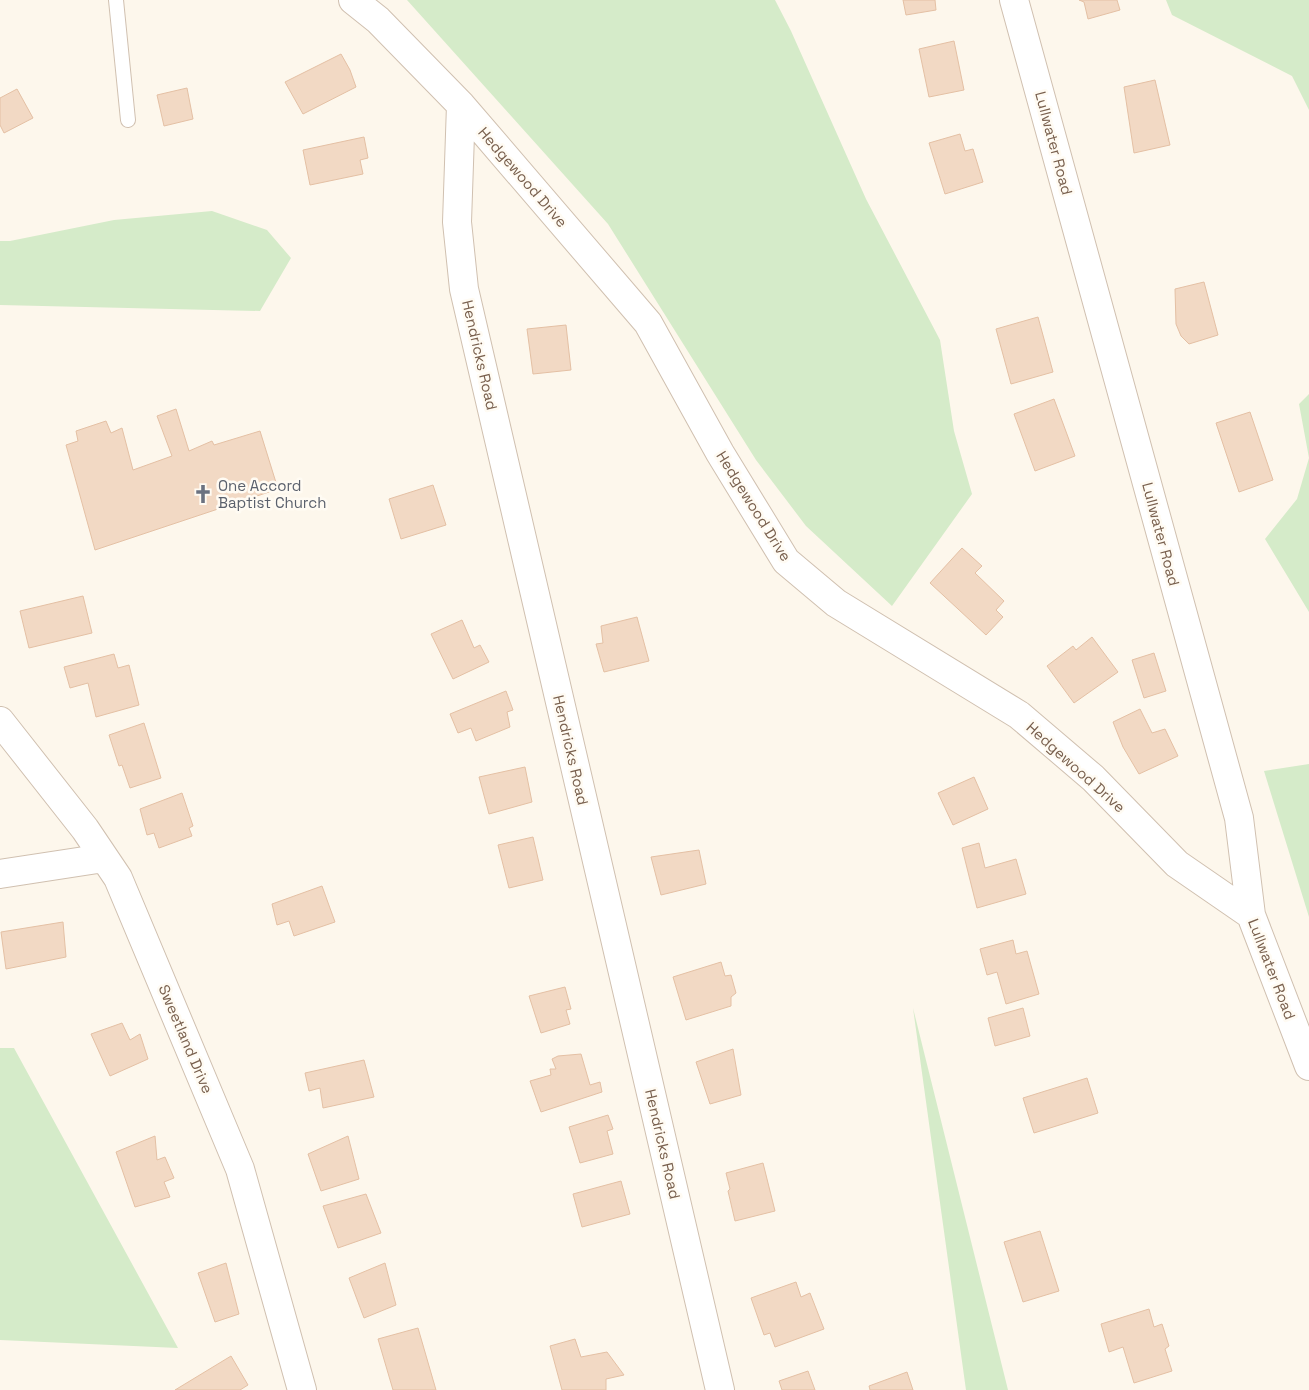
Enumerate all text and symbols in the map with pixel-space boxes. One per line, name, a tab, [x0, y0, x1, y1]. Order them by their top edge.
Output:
street label: Lullwater Road	[1031, 89, 1077, 197]
street label: Hedgewood Drive	[474, 123, 572, 231]
street label: Hendricks Road	[458, 298, 502, 412]
street label: Hedgewood Drive	[712, 447, 796, 565]
place label: One Accord Baptist Church	[218, 476, 326, 512]
street label: Lullwater Road	[1138, 480, 1184, 588]
church icon: One Accord Baptist Church	[192, 483, 214, 505]
street label: Hendricks Road	[549, 693, 593, 807]
street label: Hedgewood Drive	[1023, 718, 1129, 816]
street label: Lullwater Road	[1244, 916, 1300, 1022]
street label: Sweetland Drive	[155, 982, 218, 1096]
street label: Hendricks Road	[641, 1087, 685, 1201]

